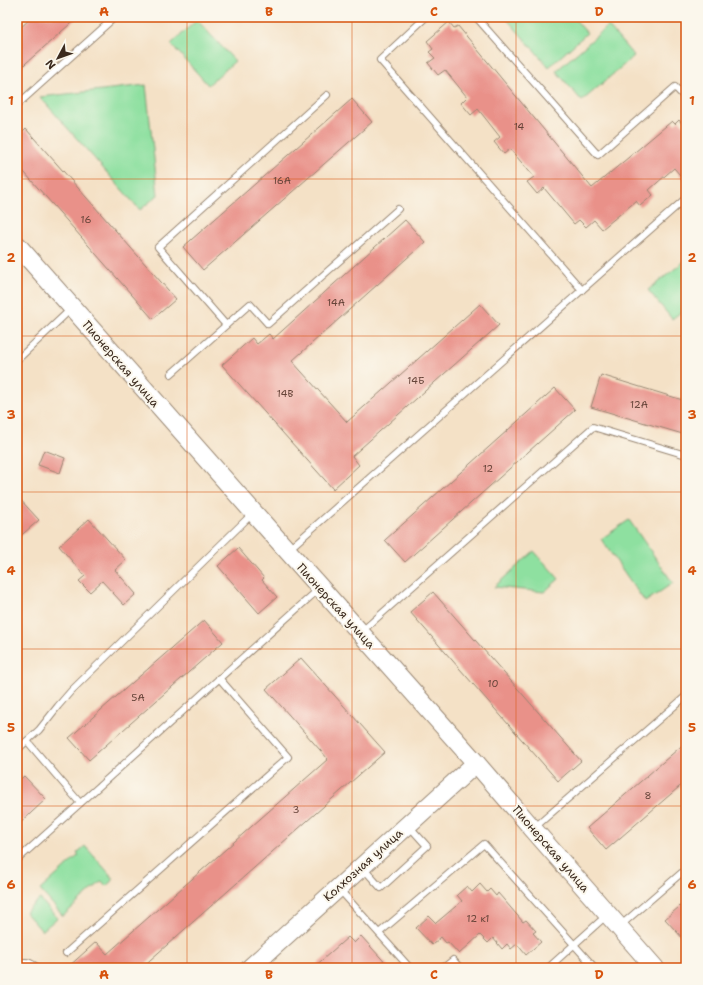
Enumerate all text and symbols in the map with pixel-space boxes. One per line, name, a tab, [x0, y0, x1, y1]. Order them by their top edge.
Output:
text: A	[99, 3, 109, 20]
text: B	[265, 3, 273, 20]
text: C	[430, 3, 438, 20]
text: D	[594, 3, 604, 20]
north arrow	[38, 38, 78, 78]
text: N	[42, 56, 59, 72]
text: 1	[8, 92, 14, 109]
text: 1	[689, 92, 695, 109]
house number: 14	[514, 120, 524, 133]
house number: 16А	[273, 174, 291, 187]
house number: 16	[81, 213, 91, 226]
text: 2	[6, 249, 16, 266]
text: 2	[687, 249, 697, 266]
house number: 14А	[327, 296, 345, 309]
street label: Пионерская улица	[79, 317, 163, 411]
house number: 14Б	[407, 374, 425, 387]
house number: 14В	[277, 387, 293, 400]
house number: 12А	[630, 398, 648, 411]
text: 3	[6, 406, 16, 423]
text: 3	[687, 406, 697, 423]
house number: 12	[483, 462, 493, 475]
street label: Пионерская улица	[293, 560, 379, 653]
text: 4	[6, 562, 16, 579]
text: 4	[687, 562, 697, 579]
house number: 10	[488, 677, 498, 690]
house number: 5А	[131, 691, 145, 704]
text: 5	[7, 719, 15, 736]
text: 5	[688, 719, 696, 736]
house number: 8	[645, 789, 652, 802]
street label: Пионерская улица	[509, 802, 593, 896]
house number: 3	[293, 803, 300, 816]
street label: Колхозная улица	[320, 825, 407, 905]
text: 6	[6, 876, 16, 893]
text: 6	[687, 876, 697, 893]
house number: 12 к1	[467, 912, 490, 925]
text: A	[99, 966, 109, 983]
text: B	[265, 966, 273, 983]
text: C	[430, 966, 438, 983]
text: D	[594, 966, 604, 983]

